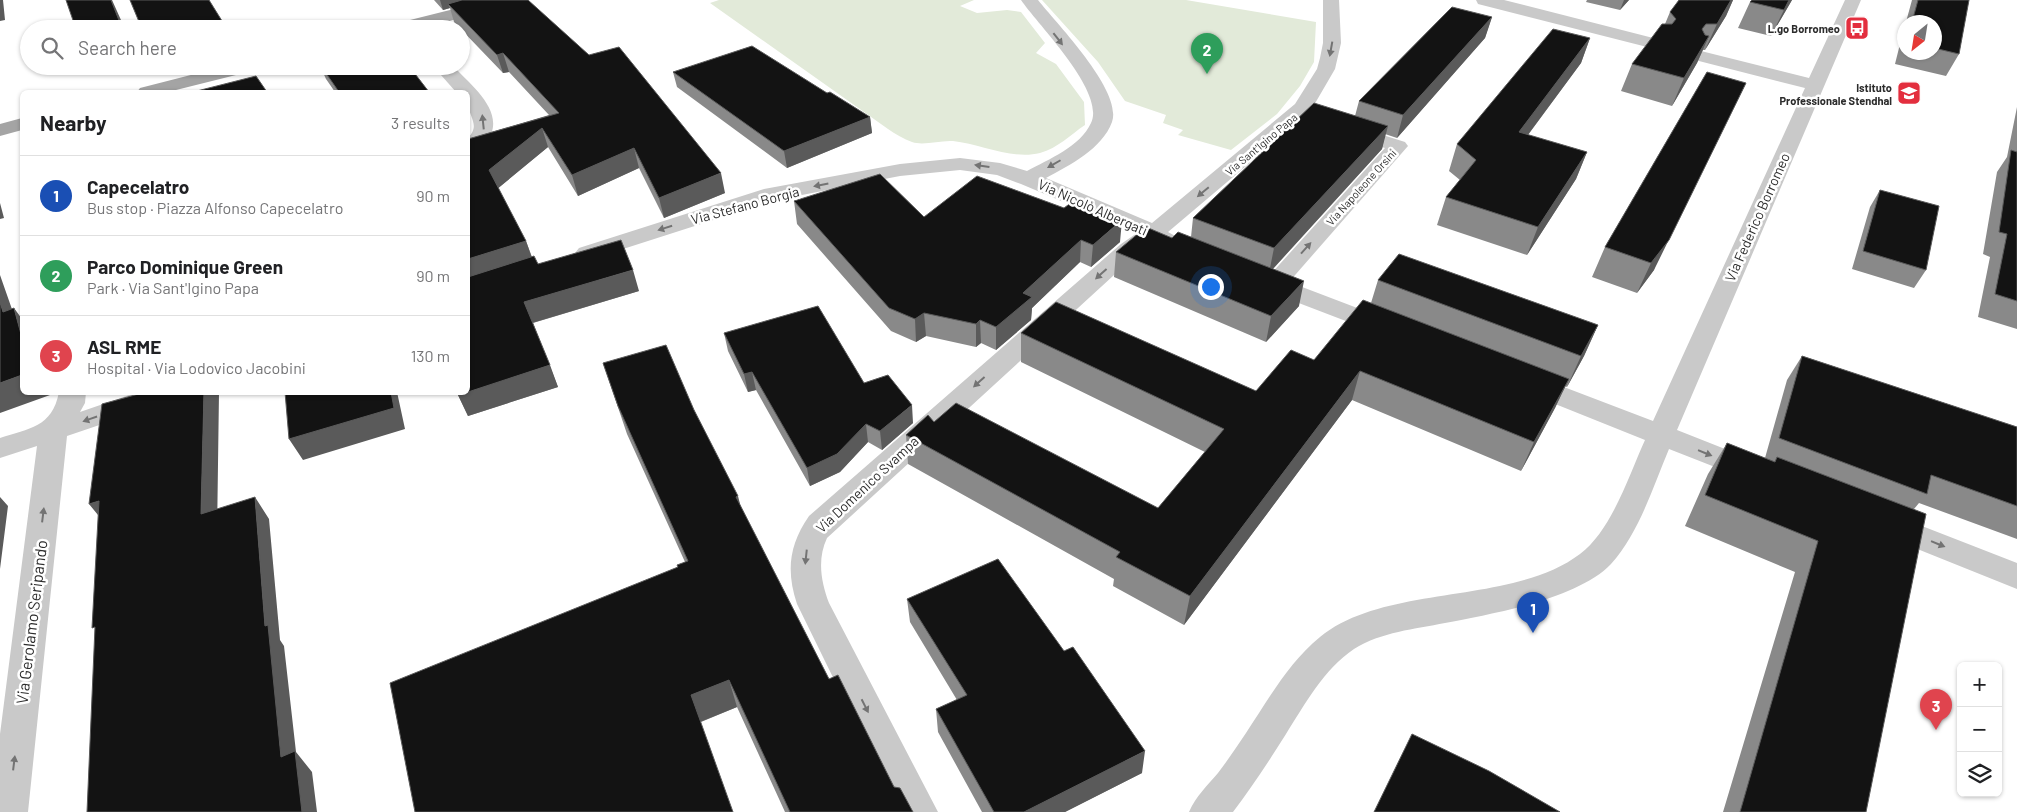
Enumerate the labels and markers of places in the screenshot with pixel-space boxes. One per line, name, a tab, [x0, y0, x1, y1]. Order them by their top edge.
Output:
bus stop icon: L.go Borromeo	[1844, 15, 1870, 41]
place label: L.go Borromeo	[1768, 22, 1840, 35]
pin: 2	[1191, 33, 1223, 74]
school or university icon: Istituto Professionale Stendhal	[1896, 80, 1922, 106]
place label: Istituto Professionale Stendhal	[1780, 81, 1892, 107]
pin: 1	[1517, 592, 1549, 633]
pin: 3	[1920, 689, 1952, 730]

